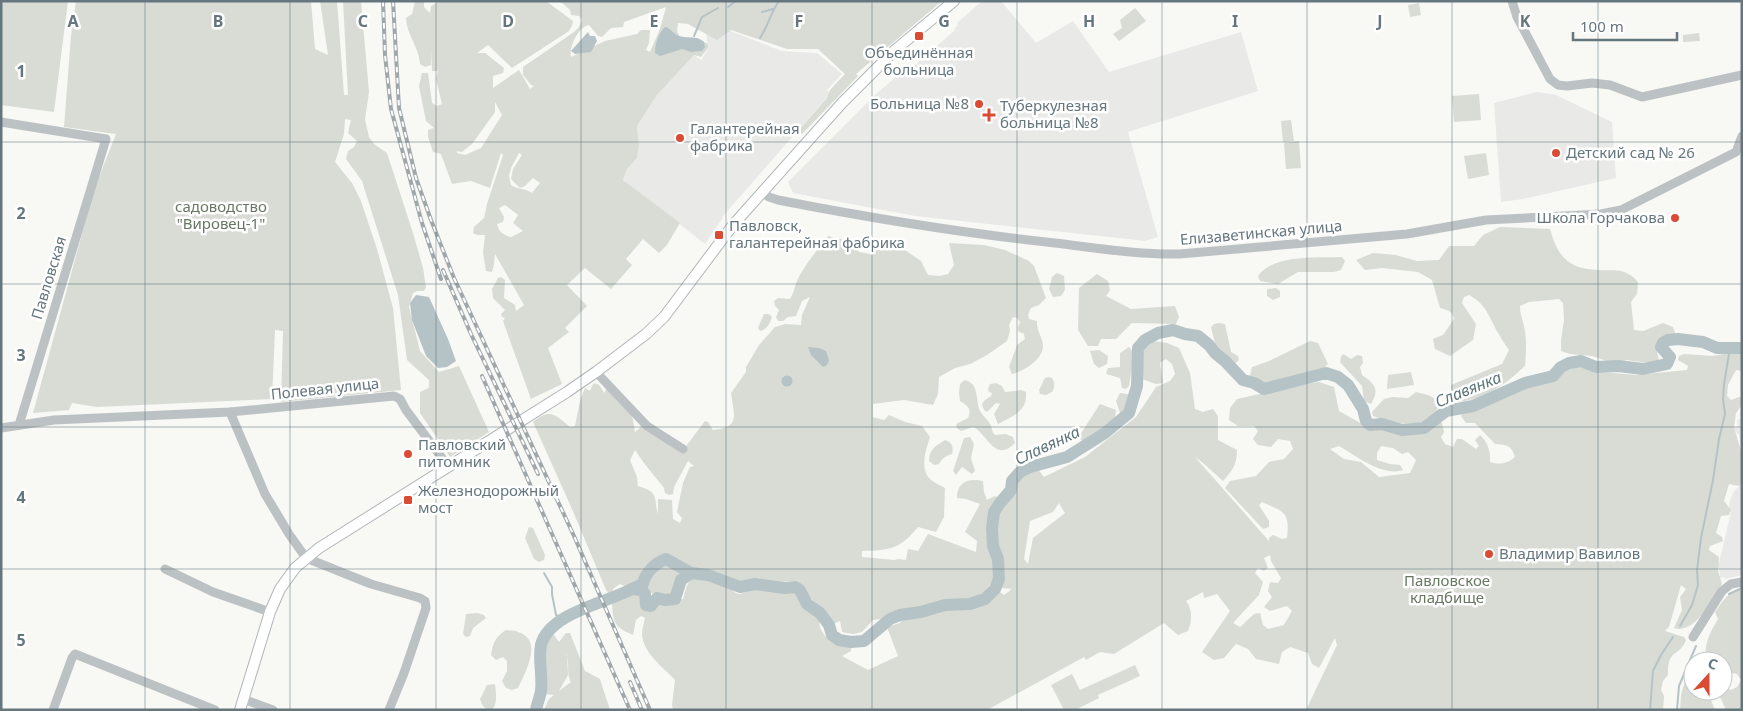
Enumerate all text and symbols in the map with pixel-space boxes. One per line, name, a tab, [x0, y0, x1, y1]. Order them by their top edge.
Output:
text: A	[67, 10, 79, 32]
text: B	[213, 10, 223, 32]
text: C	[358, 10, 368, 32]
text: D	[502, 10, 514, 32]
text: E	[650, 10, 659, 32]
text: F	[795, 10, 803, 32]
text: G	[938, 10, 950, 32]
text: H	[1083, 10, 1095, 32]
text: I	[1232, 10, 1238, 32]
text: J	[1375, 10, 1383, 32]
text: K	[1520, 10, 1531, 32]
scale bar	[1573, 10, 1677, 42]
text: 100 m	[1580, 16, 1624, 36]
marker: Объединённая больница	[913, 30, 925, 42]
place label: Объединённая больница	[865, 42, 974, 79]
text: 1	[16, 60, 26, 82]
place label: Больница №8	[870, 93, 969, 113]
place label: Туберкулезная больница №8	[1000, 95, 1107, 132]
marker: Больница №8	[973, 98, 985, 110]
marker: Туберкулезная больница №8	[982, 108, 996, 122]
place label: Галантерейная фабрика	[690, 118, 800, 155]
marker: Галантерейная фабрика	[674, 132, 686, 144]
place label: Детский сад № 26	[1566, 142, 1695, 162]
marker: Детский сад № 26	[1550, 147, 1562, 159]
park label: садоводство "Вировец-1"	[175, 196, 267, 233]
text: 2	[16, 202, 26, 224]
place label: Школа Горчакова	[1536, 207, 1665, 227]
marker: Школа Горчакова	[1669, 212, 1681, 224]
place label: Павловск, галантерейная фабрика	[729, 215, 905, 252]
street label: Елизаветинская улица	[1179, 215, 1343, 249]
marker: Павловск, галантерейная фабрика	[713, 229, 725, 241]
street label: Павловская	[26, 234, 70, 322]
text: 3	[16, 344, 26, 366]
water label: Славянка	[1432, 366, 1504, 412]
street label: Полевая улица	[270, 372, 380, 404]
water label: Славянка	[1011, 420, 1083, 470]
place label: Павловский питомник	[418, 434, 506, 471]
marker: Павловский питомник	[402, 448, 414, 460]
place label: Железнодорожный мост	[418, 480, 559, 517]
text: 4	[16, 486, 26, 508]
marker: Железнодорожный мост	[402, 494, 414, 506]
place label: Владимир Вавилов	[1499, 543, 1640, 563]
marker: Владимир Вавилов	[1483, 548, 1495, 560]
park label: Павловское кладбище	[1404, 570, 1490, 607]
text: 5	[16, 629, 26, 651]
north arrow	[1683, 651, 1733, 701]
text: С	[1705, 653, 1720, 674]

